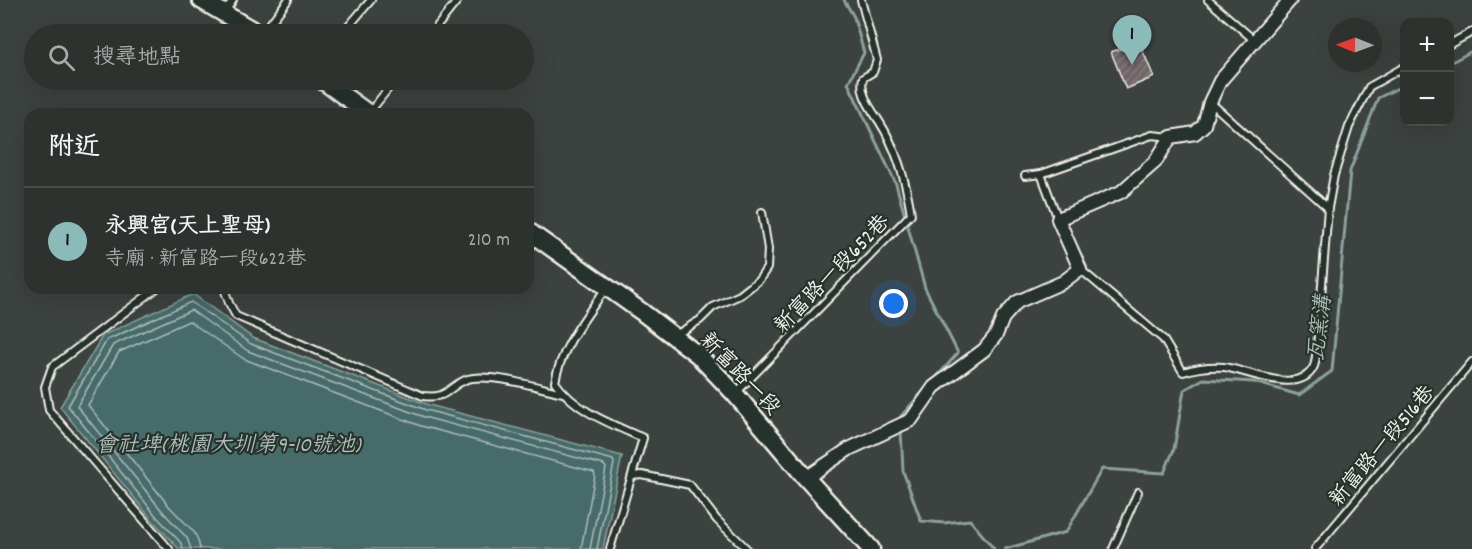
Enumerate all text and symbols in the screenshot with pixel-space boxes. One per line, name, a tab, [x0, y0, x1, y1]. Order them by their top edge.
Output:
pin: 1	[1112, 16, 1152, 65]
north arrow	[1328, 18, 1382, 72]
map controls	[1400, 18, 1454, 126]
button: +	[1400, 18, 1454, 72]
search box	[24, 24, 534, 90]
icon: search	[45, 41, 78, 74]
text: 搜尋地點	[93, 43, 181, 74]
button: −	[1400, 72, 1454, 126]
text: 附近	[48, 130, 100, 167]
street label: 新富路一段652巷	[768, 209, 898, 341]
text: 永興宮(天上聖母)	[105, 212, 270, 243]
text: 1	[65, 227, 70, 255]
text: 210 m	[468, 227, 510, 255]
text: 寺廟 · 新富路一段622巷	[105, 246, 306, 274]
your location	[879, 289, 908, 318]
water label: 瓦窯溝	[1302, 292, 1341, 363]
street label: 新富路一段	[692, 327, 786, 423]
street label: 新富路一段516巷	[1323, 380, 1443, 514]
water label: 會社埤(桃園大圳第9-10號池)	[95, 431, 362, 462]

